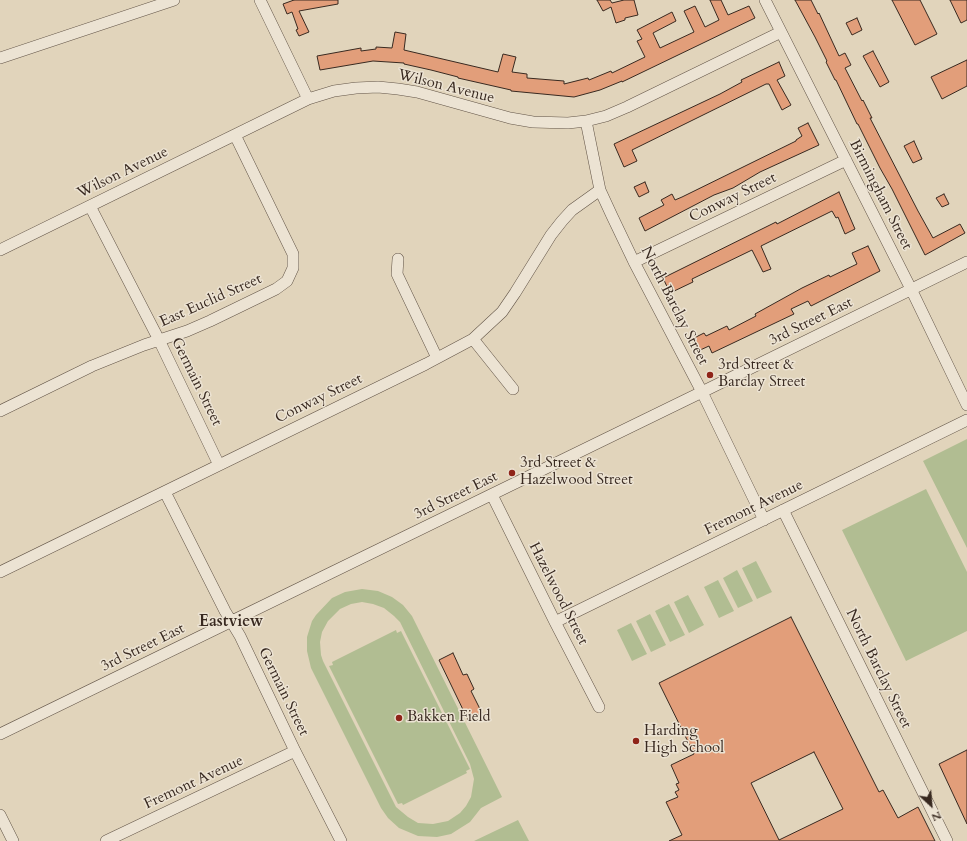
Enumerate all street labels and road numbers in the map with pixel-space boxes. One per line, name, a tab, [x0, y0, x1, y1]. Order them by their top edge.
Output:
street label: Wilson Avenue	[396, 66, 496, 108]
street label: Birmingham Street	[844, 137, 916, 253]
street label: Wilson Avenue	[75, 143, 171, 203]
street label: Conway Street	[687, 169, 779, 227]
street label: North Barclay Street	[636, 244, 712, 368]
street label: East Euclid Street	[157, 270, 265, 332]
street label: 3rd Street East	[766, 294, 856, 350]
street label: Germain Street	[167, 335, 225, 429]
street label: Conway Street	[273, 370, 365, 428]
street label: 3rd Street East	[411, 468, 501, 524]
street label: Fremont Avenue	[702, 476, 806, 540]
street label: Hazelwood Street	[524, 540, 592, 648]
street label: North Barclay Street	[841, 606, 915, 732]
street label: 3rd Street East	[98, 620, 188, 676]
street label: Germain Street	[254, 645, 312, 739]
street label: Fremont Avenue	[141, 752, 247, 814]

